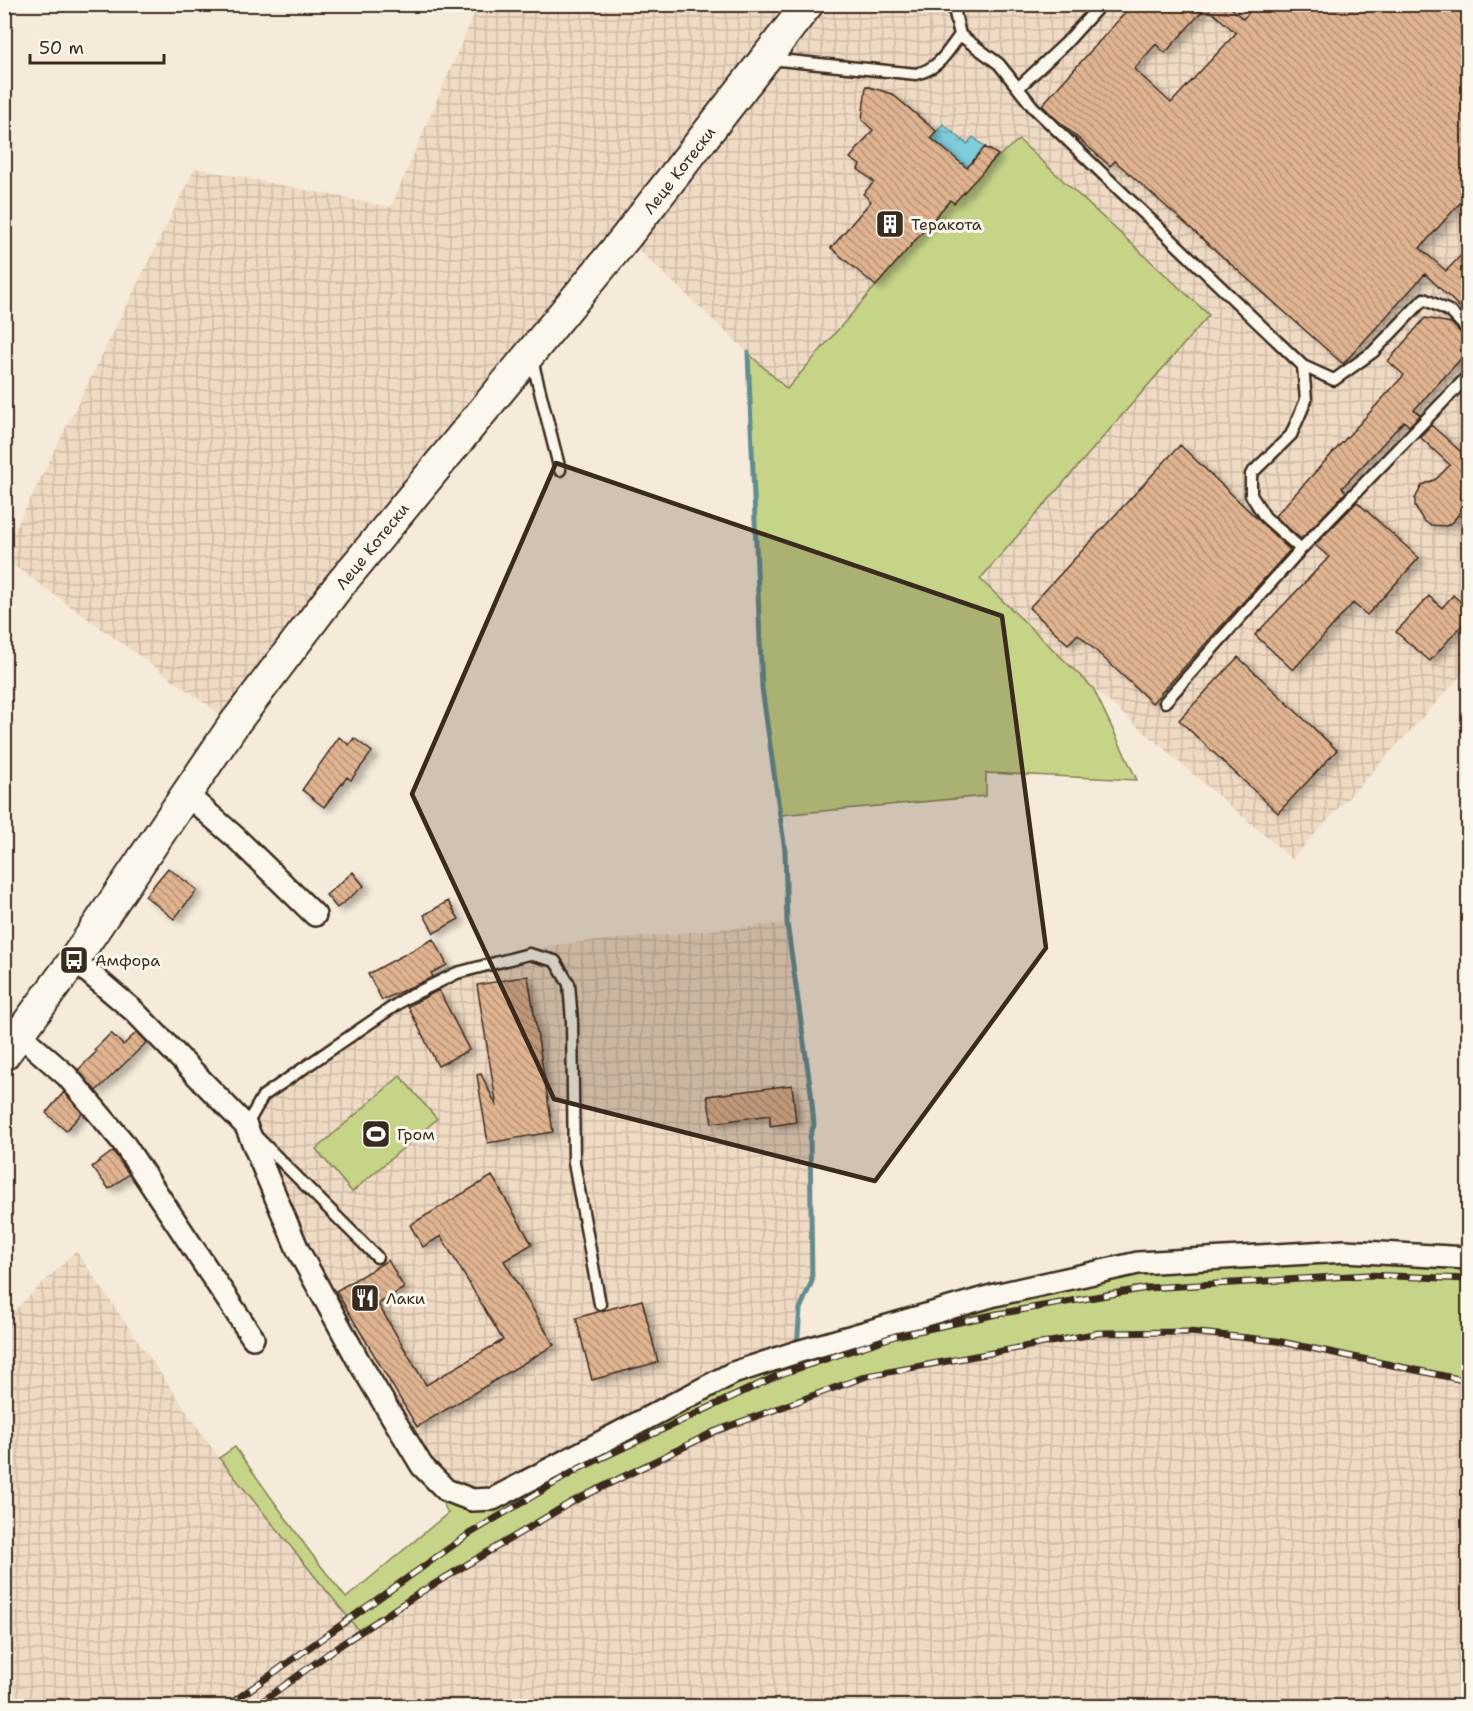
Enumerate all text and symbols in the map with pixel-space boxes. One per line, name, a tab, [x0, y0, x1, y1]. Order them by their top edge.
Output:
scale bar	[30, 27, 164, 65]
text: 50 m	[39, 36, 84, 60]
street label: Леце Котески	[639, 122, 720, 218]
building icon: Теракота	[874, 208, 906, 240]
place label: Теракота	[911, 214, 982, 235]
street label: Леце Котески	[331, 499, 414, 594]
bus stop icon: Амфора	[58, 944, 90, 976]
place label: Амфора	[95, 950, 160, 971]
sports icon: Гром	[360, 1118, 392, 1150]
place label: Гром	[397, 1124, 435, 1145]
restaurant icon: Лаки	[349, 1282, 381, 1314]
place label: Лаки	[386, 1288, 425, 1309]

